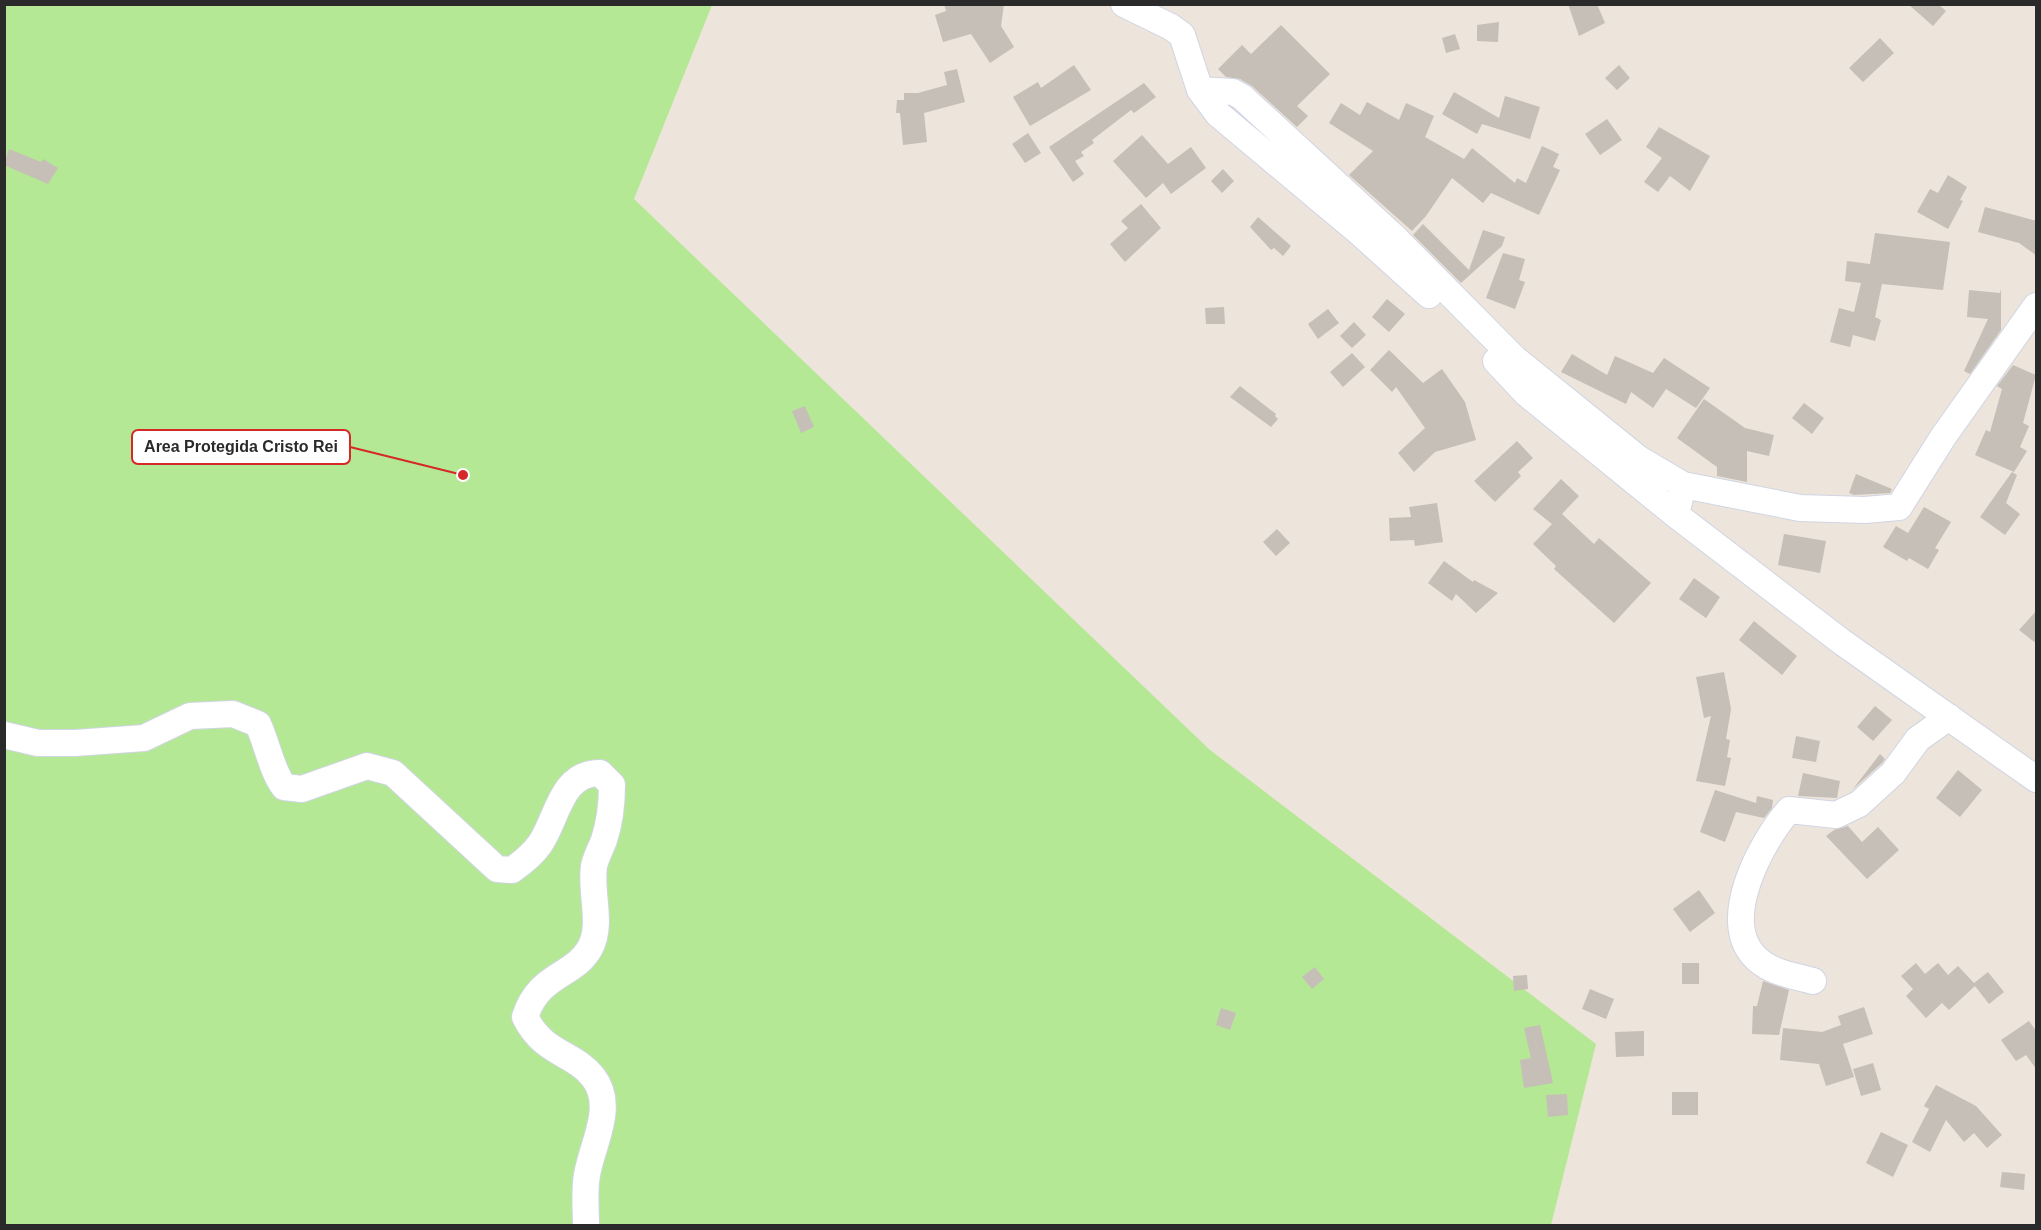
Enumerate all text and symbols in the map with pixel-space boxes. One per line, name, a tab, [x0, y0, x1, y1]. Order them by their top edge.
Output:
callout: Area Protegida Cristo Rei	[132, 430, 350, 464]
text: Area Protegida Cristo Rei	[144, 438, 338, 455]

